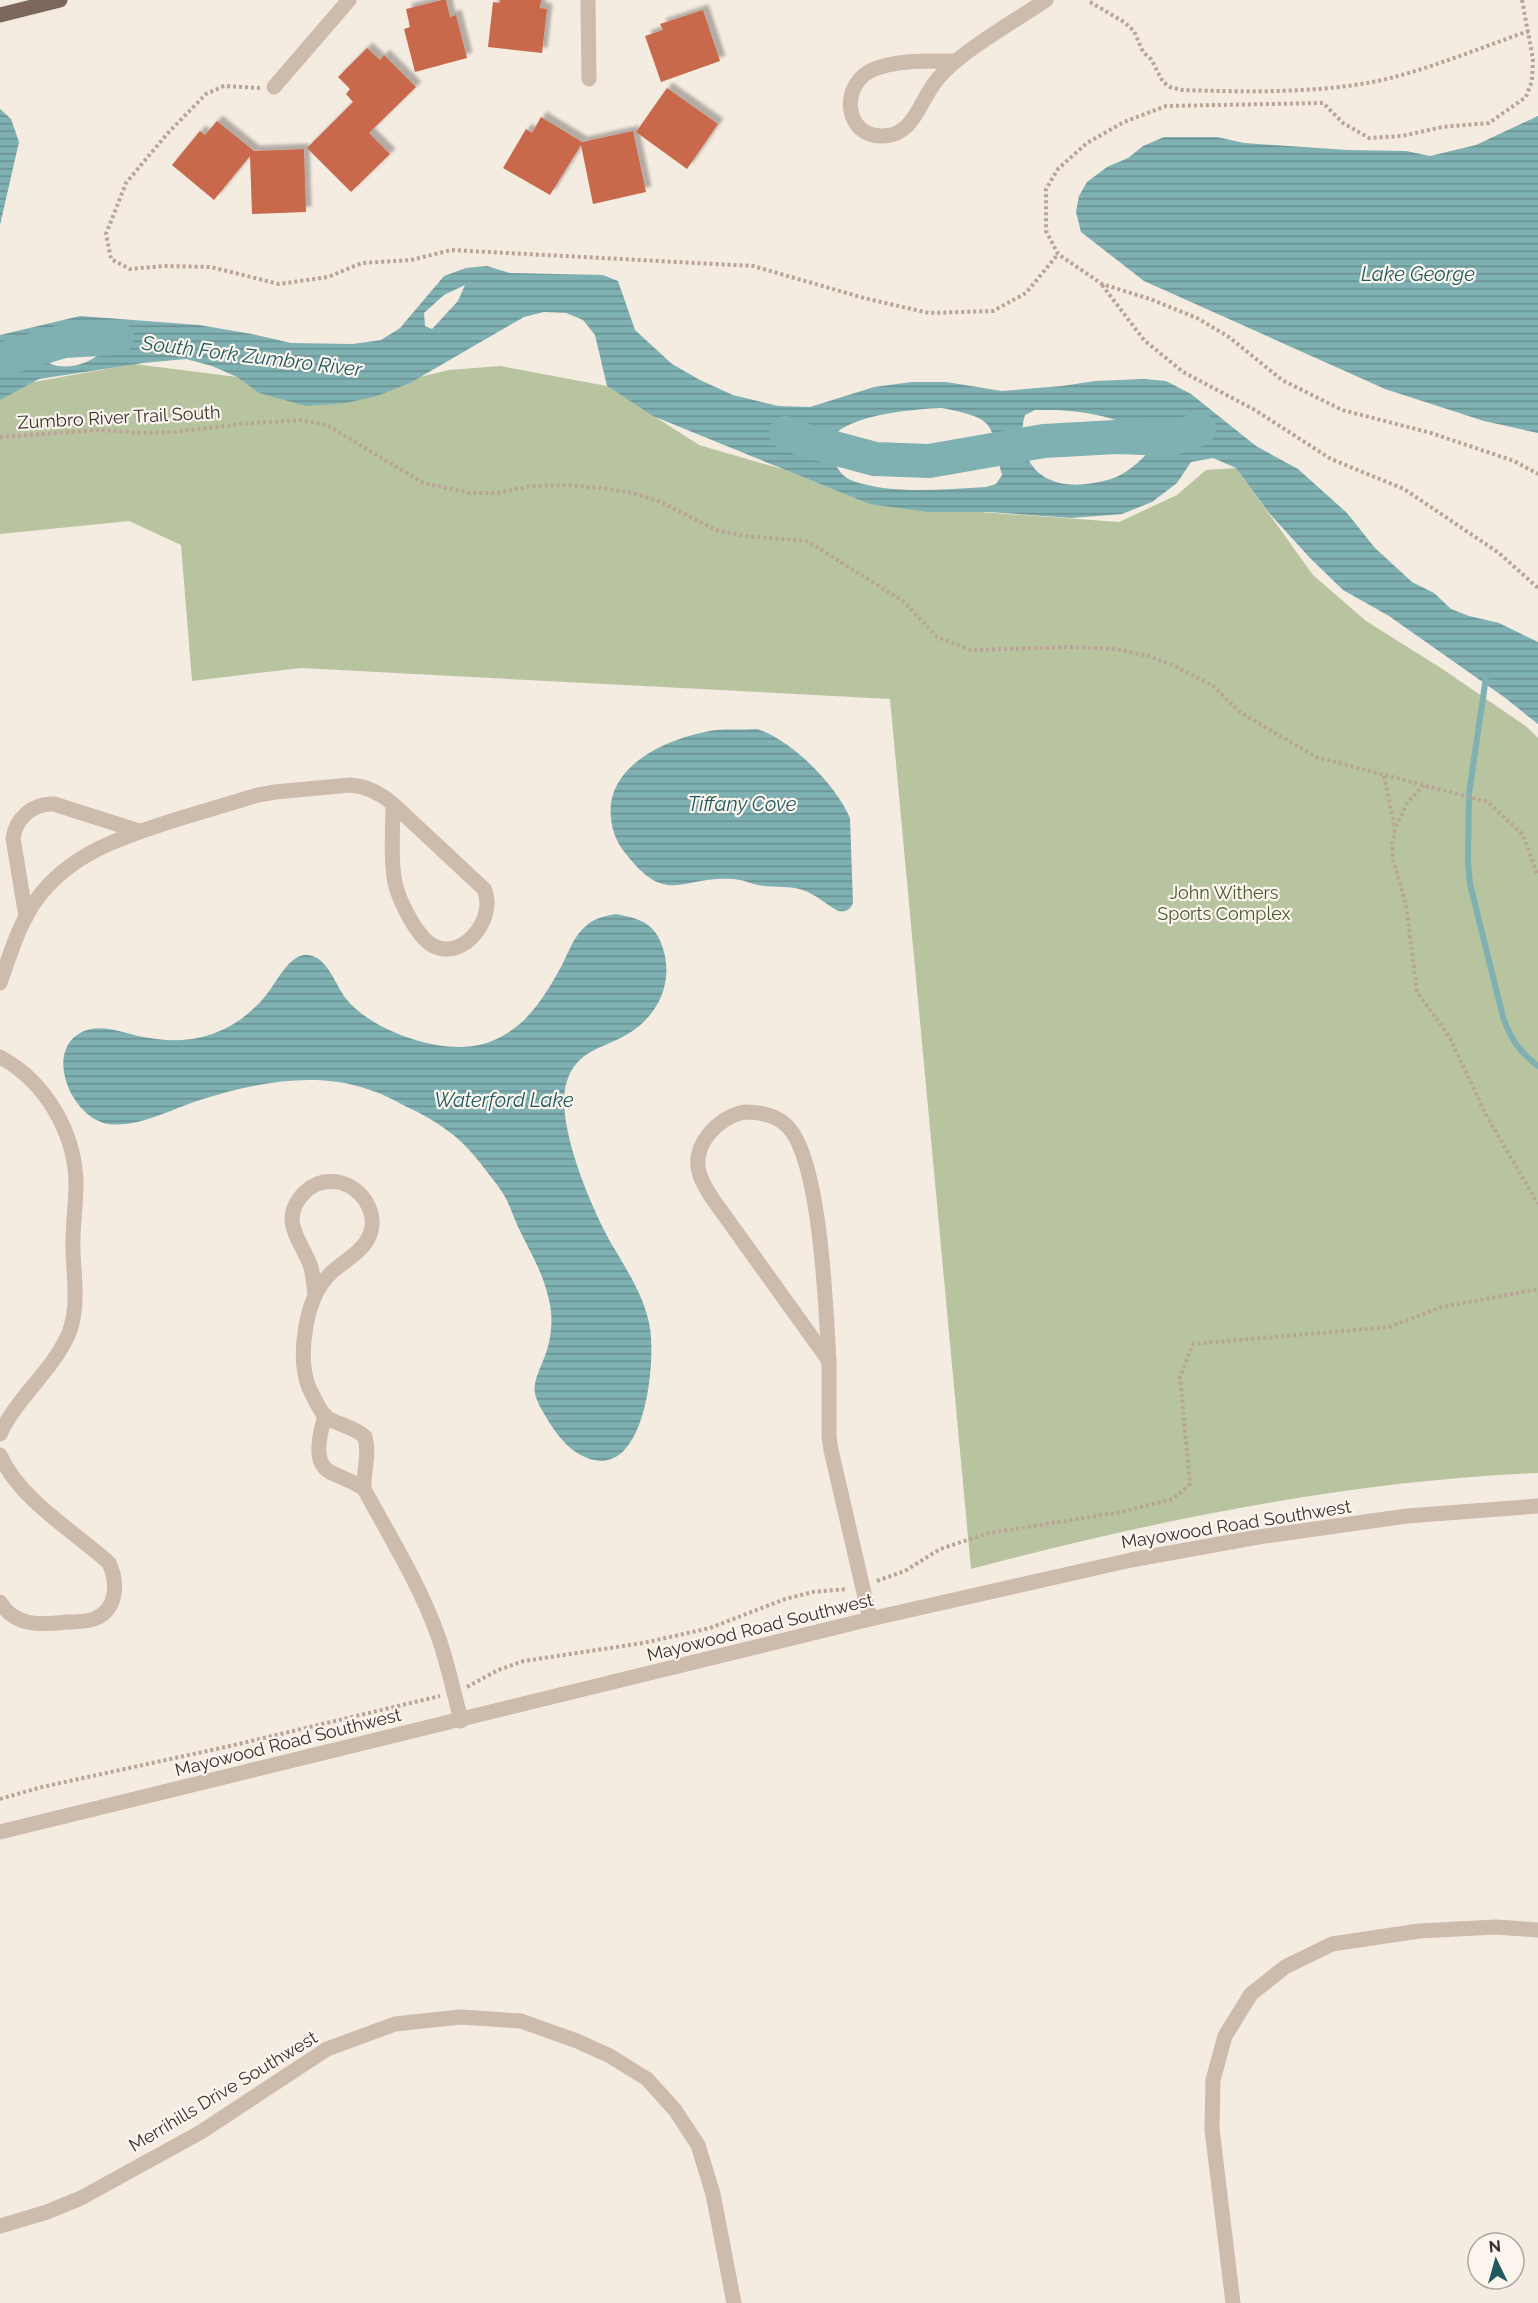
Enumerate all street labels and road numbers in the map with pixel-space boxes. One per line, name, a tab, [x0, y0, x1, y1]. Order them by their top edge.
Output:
street label: Zumbro River Trail South	[17, 401, 221, 433]
street label: Mayowood Road Southwest	[1120, 1495, 1352, 1553]
street label: Mayowood Road Southwest	[645, 1589, 875, 1665]
street label: Mayowood Road Southwest	[173, 1704, 403, 1780]
street label: Merrihills Drive Southwest	[125, 2026, 321, 2156]

